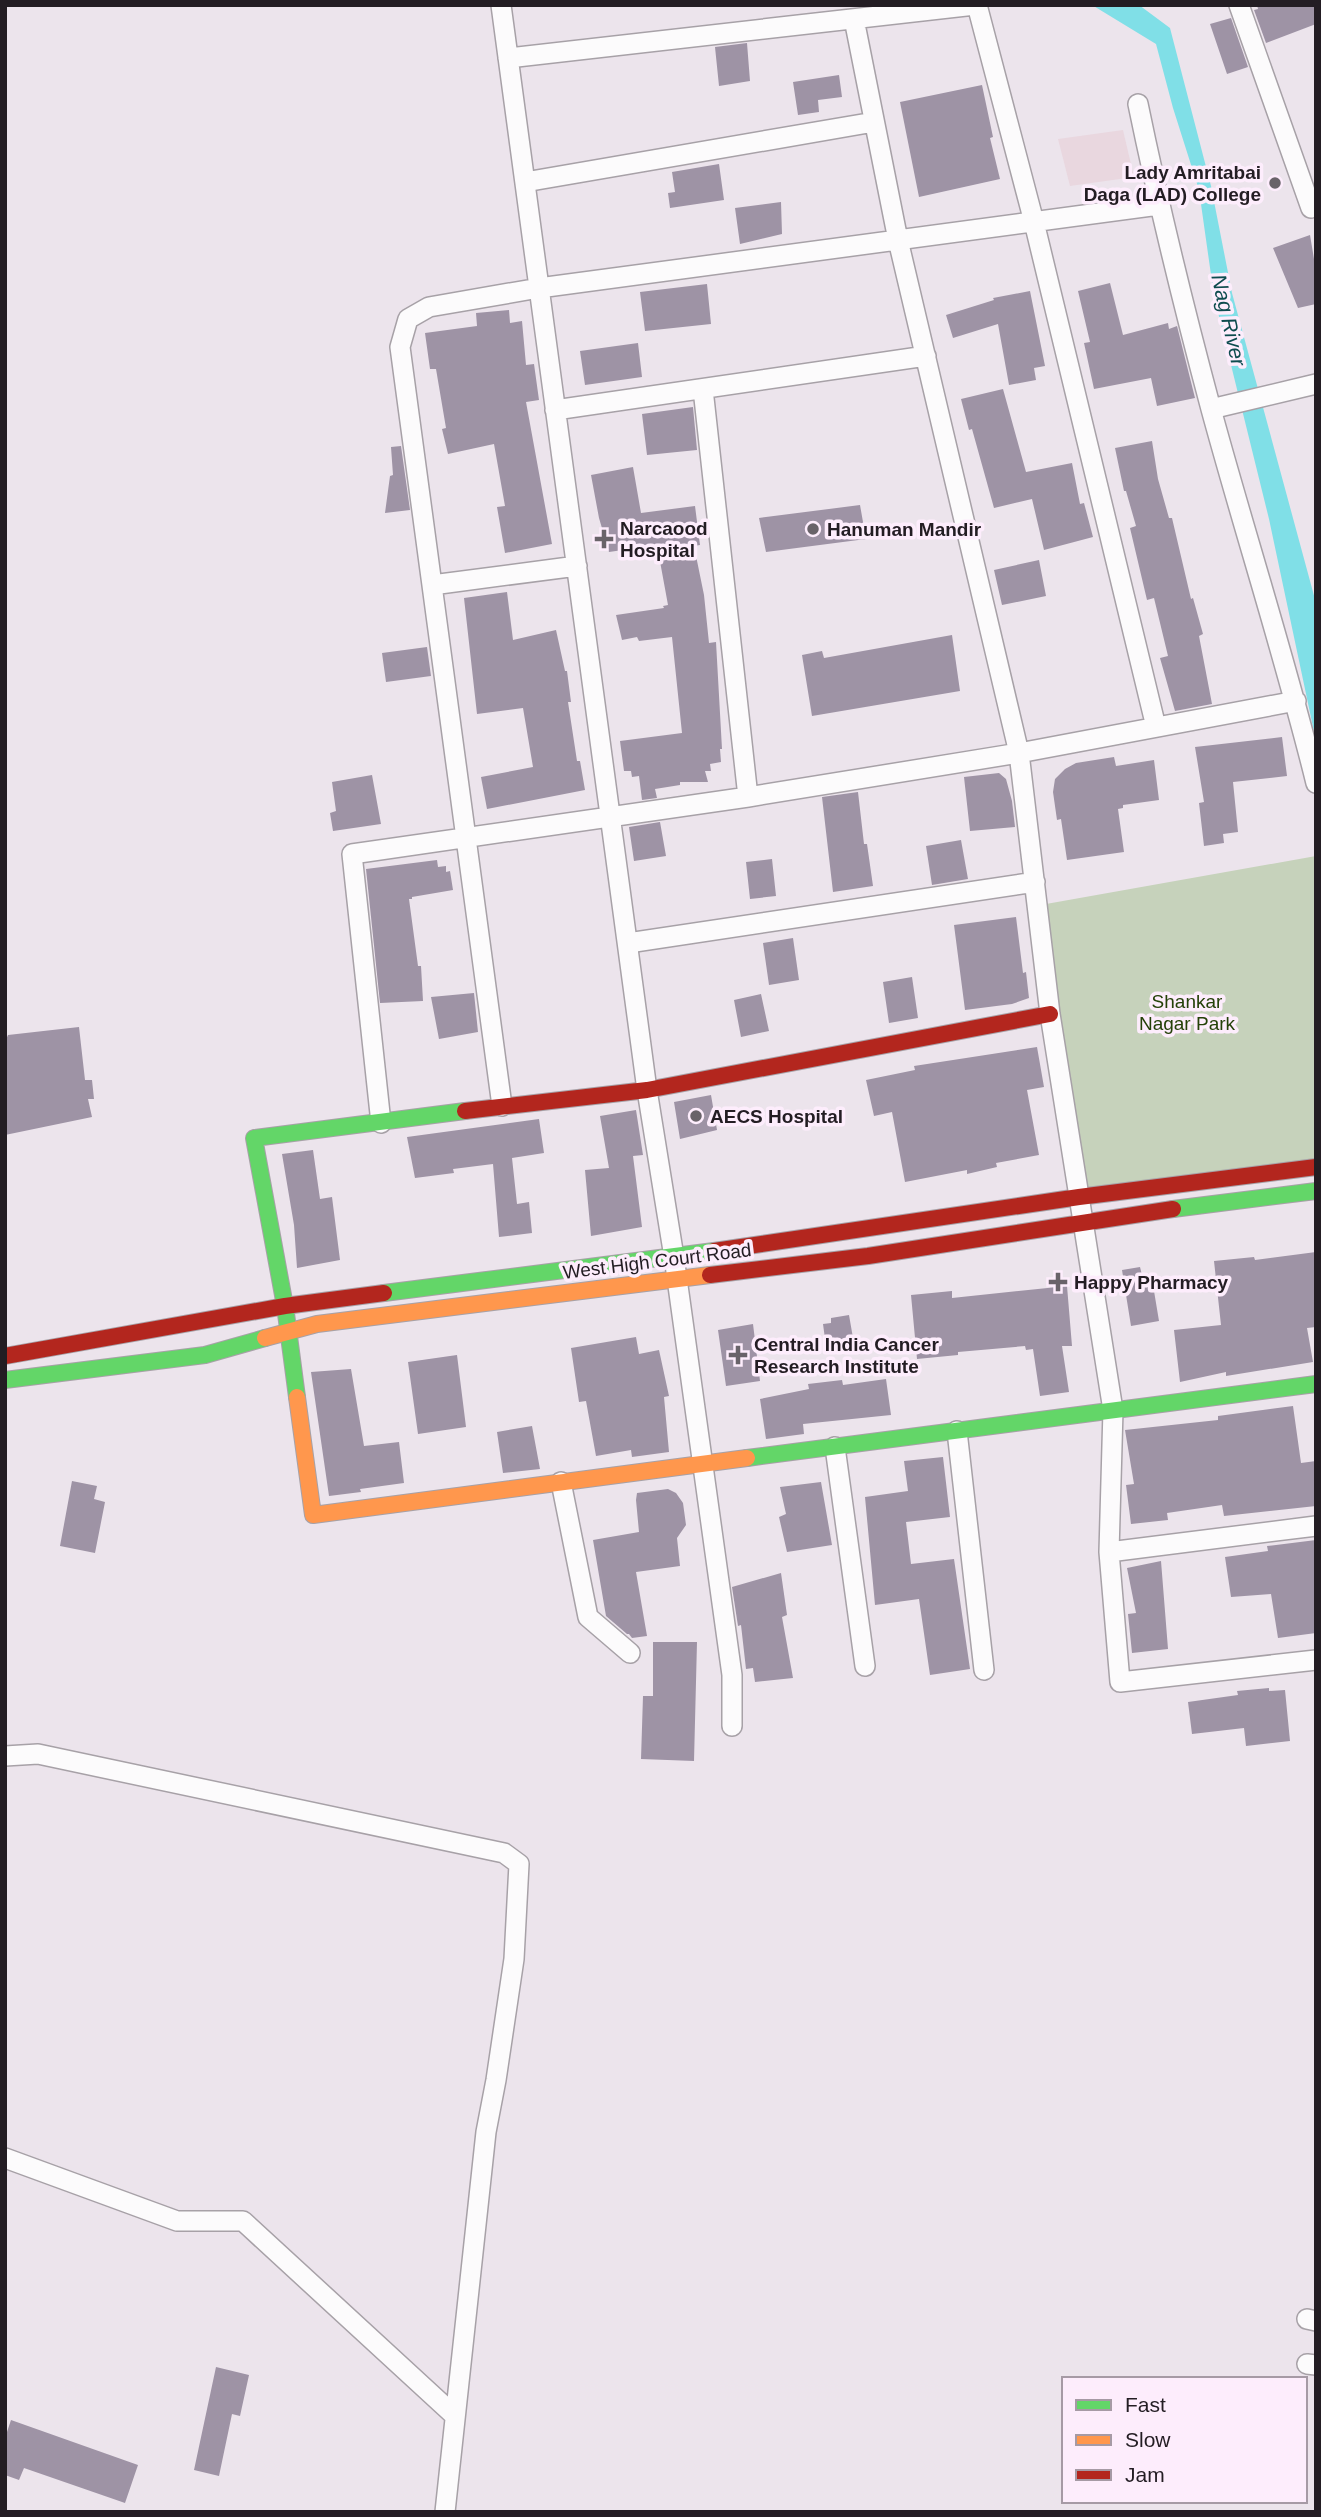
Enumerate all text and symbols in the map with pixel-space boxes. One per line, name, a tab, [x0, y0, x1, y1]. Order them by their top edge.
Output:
place label: Lady Amritabai Daga (LAD) College	[1084, 162, 1261, 205]
marker: Lady Amritabai Daga (LAD) College	[1267, 175, 1283, 191]
water label: Nag River	[1207, 272, 1251, 369]
place label: Narcaood Hospital	[620, 518, 708, 561]
place label: Hanuman Mandir	[827, 519, 982, 540]
marker: Hanuman Mandir	[805, 521, 821, 537]
marker: Narcaood Hospital	[594, 529, 614, 549]
park label: Shankar Nagar Park	[1139, 991, 1236, 1034]
place label: AECS Hospital	[710, 1106, 843, 1127]
marker: AECS Hospital	[688, 1108, 704, 1124]
street label: West High Court Road	[562, 1239, 752, 1283]
marker: Happy Pharmacy	[1048, 1272, 1068, 1292]
place label: Happy Pharmacy	[1074, 1272, 1229, 1293]
place label: Central India Cancer Research Institute	[754, 1334, 939, 1377]
marker: Central India Cancer Research Institute	[728, 1345, 748, 1365]
legend	[1062, 2377, 1307, 2503]
text: Fast	[1125, 2393, 1166, 2416]
text: Slow	[1125, 2428, 1171, 2451]
text: Jam	[1125, 2463, 1165, 2486]

